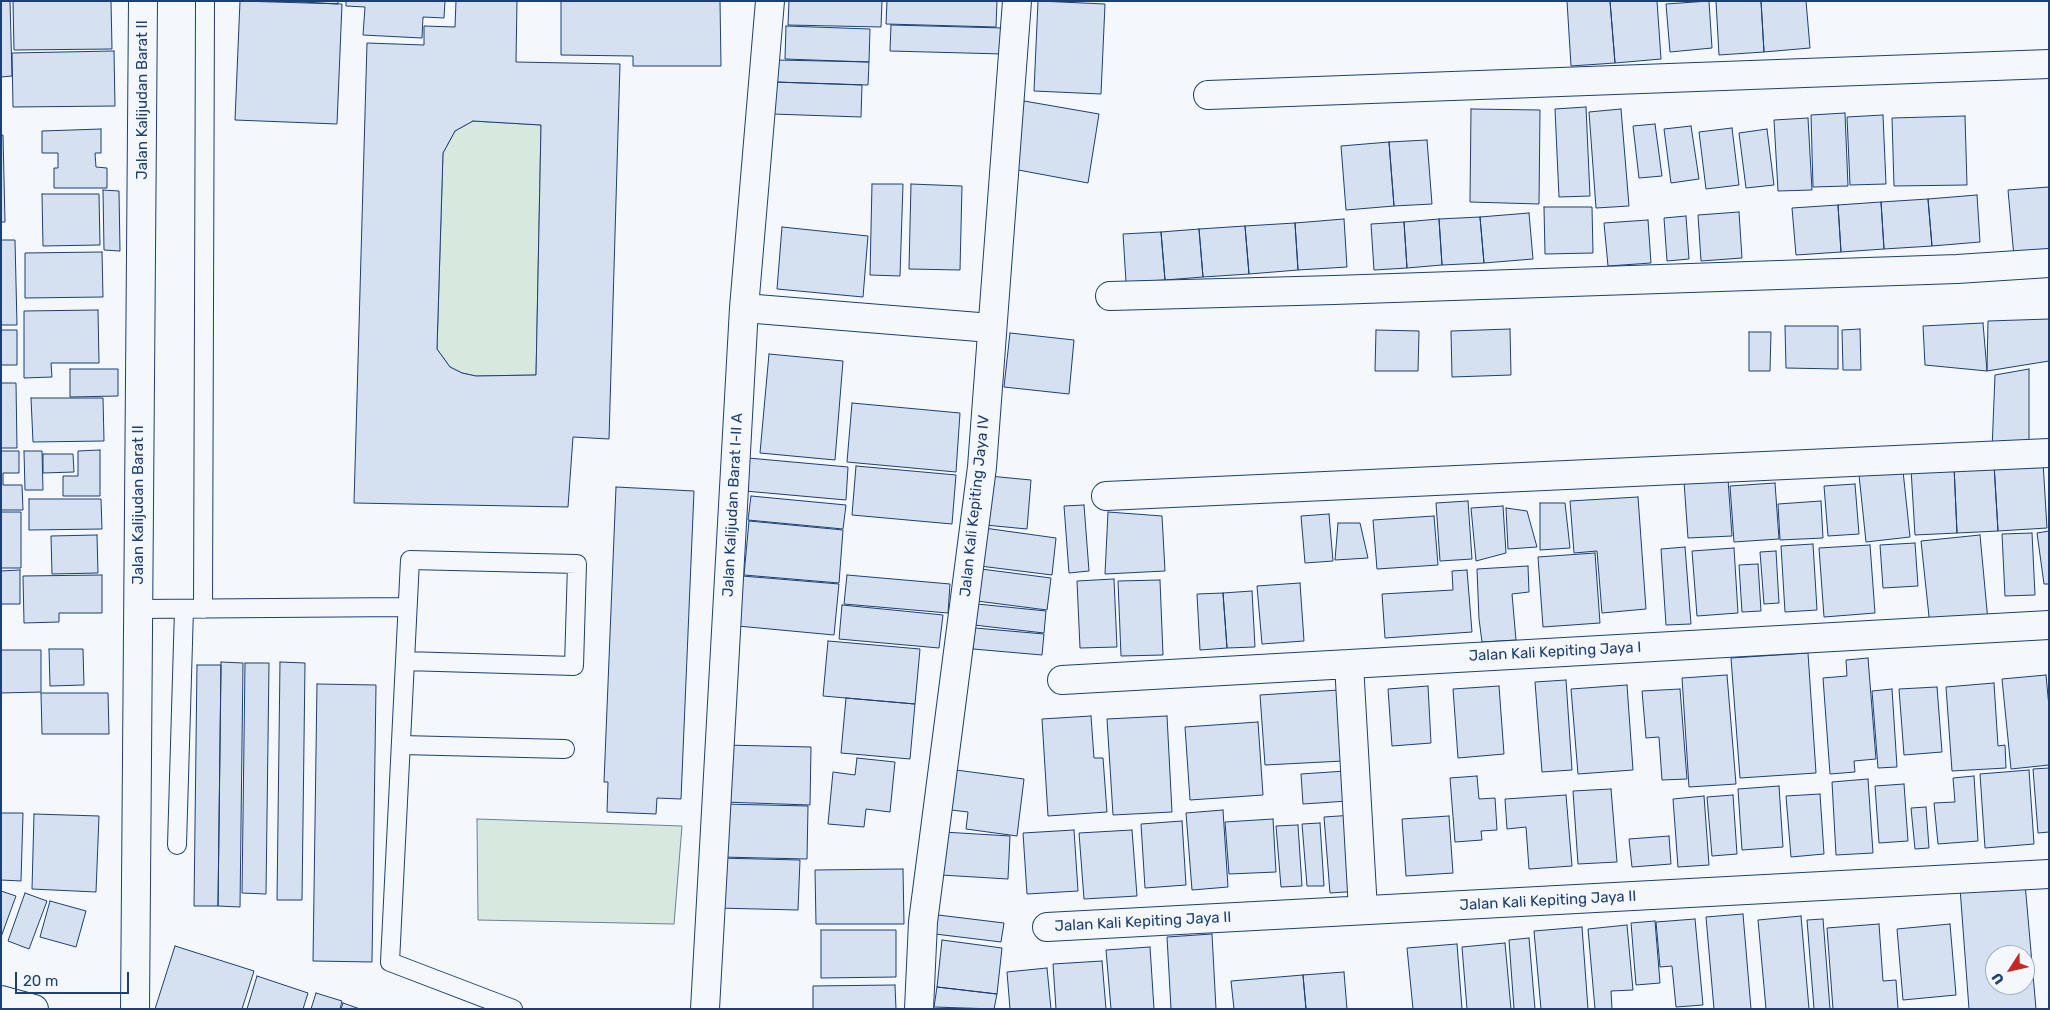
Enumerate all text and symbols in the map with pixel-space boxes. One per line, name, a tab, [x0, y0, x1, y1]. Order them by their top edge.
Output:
street label: Jalan Kalijudan Barat II	[134, 20, 152, 180]
street label: Jalan Kalijudan Barat I-II A	[719, 412, 747, 598]
street label: Jalan Kali Kepiting Jaya IV	[956, 414, 994, 598]
street label: Jalan Kalijudan Barat II	[130, 425, 148, 585]
street label: Jalan Kali Kepiting Jaya I	[1468, 638, 1642, 666]
street label: Jalan Kali Kepiting Jaya II	[1459, 887, 1637, 915]
street label: Jalan Kali Kepiting Jaya II	[1054, 908, 1232, 936]
north arrow	[1985, 945, 2035, 995]
scale bar	[18, 962, 131, 994]
text: U	[1988, 969, 2008, 987]
text: 20 m	[23, 972, 58, 990]

